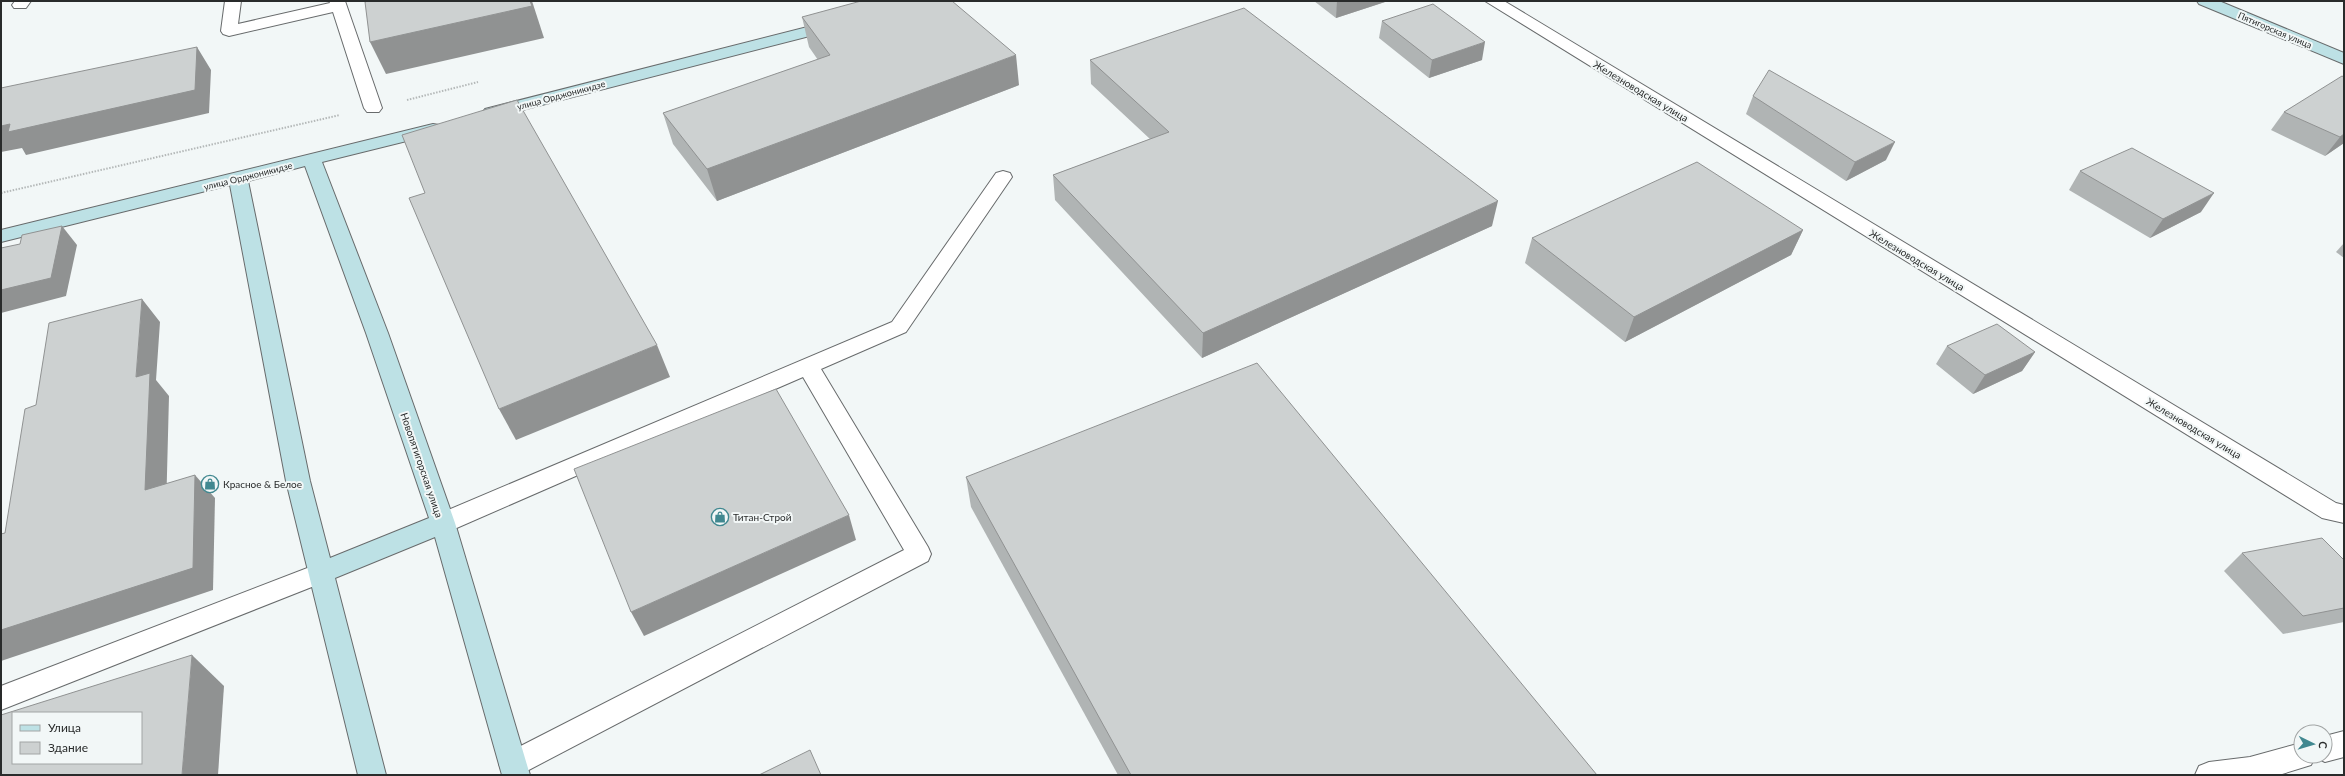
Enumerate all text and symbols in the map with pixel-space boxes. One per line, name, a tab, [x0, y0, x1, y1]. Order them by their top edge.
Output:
street label: Пятигорская улица	[2236, 9, 2314, 51]
street label: Железноводская улица	[1591, 58, 1691, 124]
street label: улица Орджоникидзе	[516, 78, 607, 112]
street label: улица Орджоникидзе	[203, 160, 294, 192]
street label: Железноводская улица	[1867, 227, 1967, 293]
street label: Железноводская улица	[2144, 395, 2244, 461]
street label: Новопятигорская улица	[398, 411, 446, 519]
shop icon: Красное & Белое	[200, 474, 220, 494]
place label: Красное & Белое	[223, 478, 302, 490]
shop icon: Титан-Строй	[710, 507, 730, 527]
place label: Титан-Строй	[733, 511, 792, 523]
legend	[12, 712, 142, 764]
text: Улица	[48, 720, 81, 735]
north arrow	[2293, 724, 2333, 764]
text: Здание	[48, 740, 88, 755]
text: С	[2317, 741, 2330, 750]

